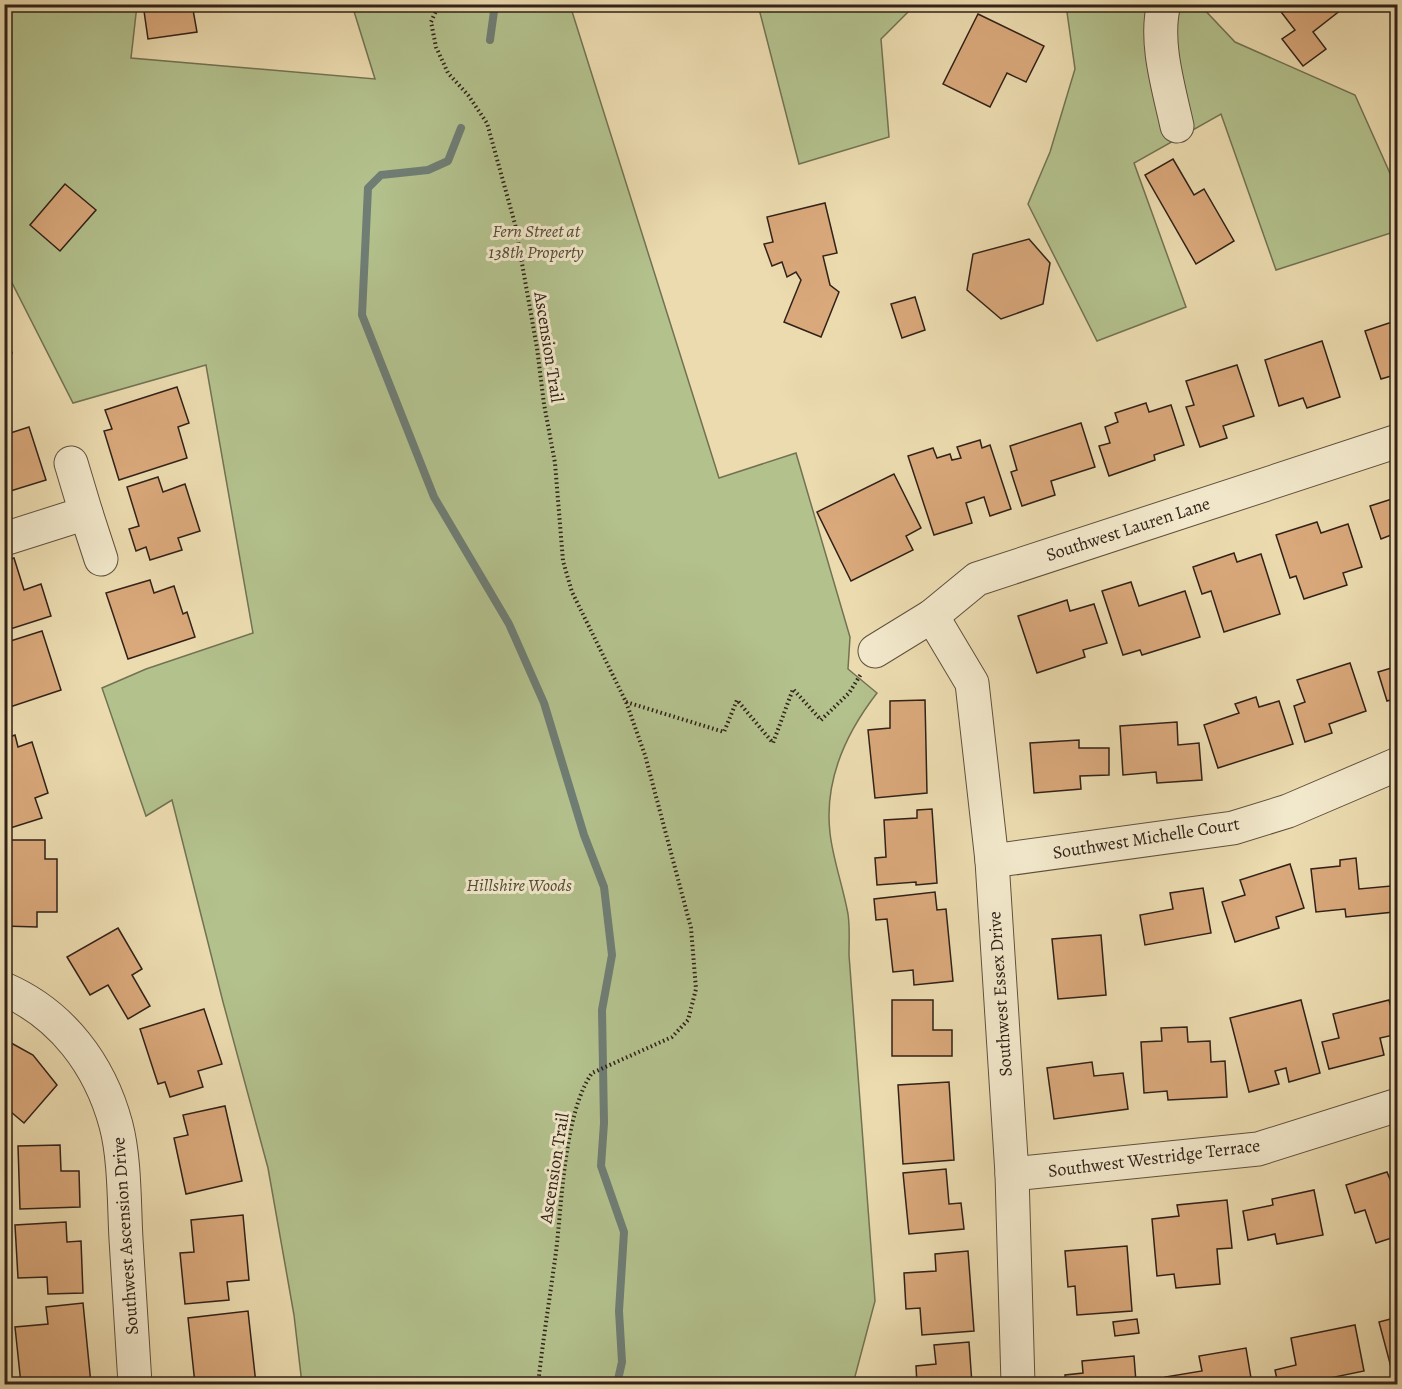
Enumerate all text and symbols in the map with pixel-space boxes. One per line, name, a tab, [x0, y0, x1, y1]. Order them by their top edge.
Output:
park label: Fern Street at 138th Property	[488, 219, 584, 264]
street label: Ascension Trail	[528, 289, 570, 405]
street label: Southwest Lauren Lane	[1043, 491, 1213, 567]
street label: Southwest Michelle Court	[1051, 811, 1241, 865]
park label: Hillshire Woods	[466, 873, 572, 897]
street label: Southwest Essex Drive	[982, 911, 1018, 1077]
street label: Ascension Trail	[533, 1110, 575, 1226]
street label: Southwest Westridge Terrace	[1047, 1133, 1261, 1183]
street label: Southwest Ascension Drive	[106, 1136, 144, 1336]

